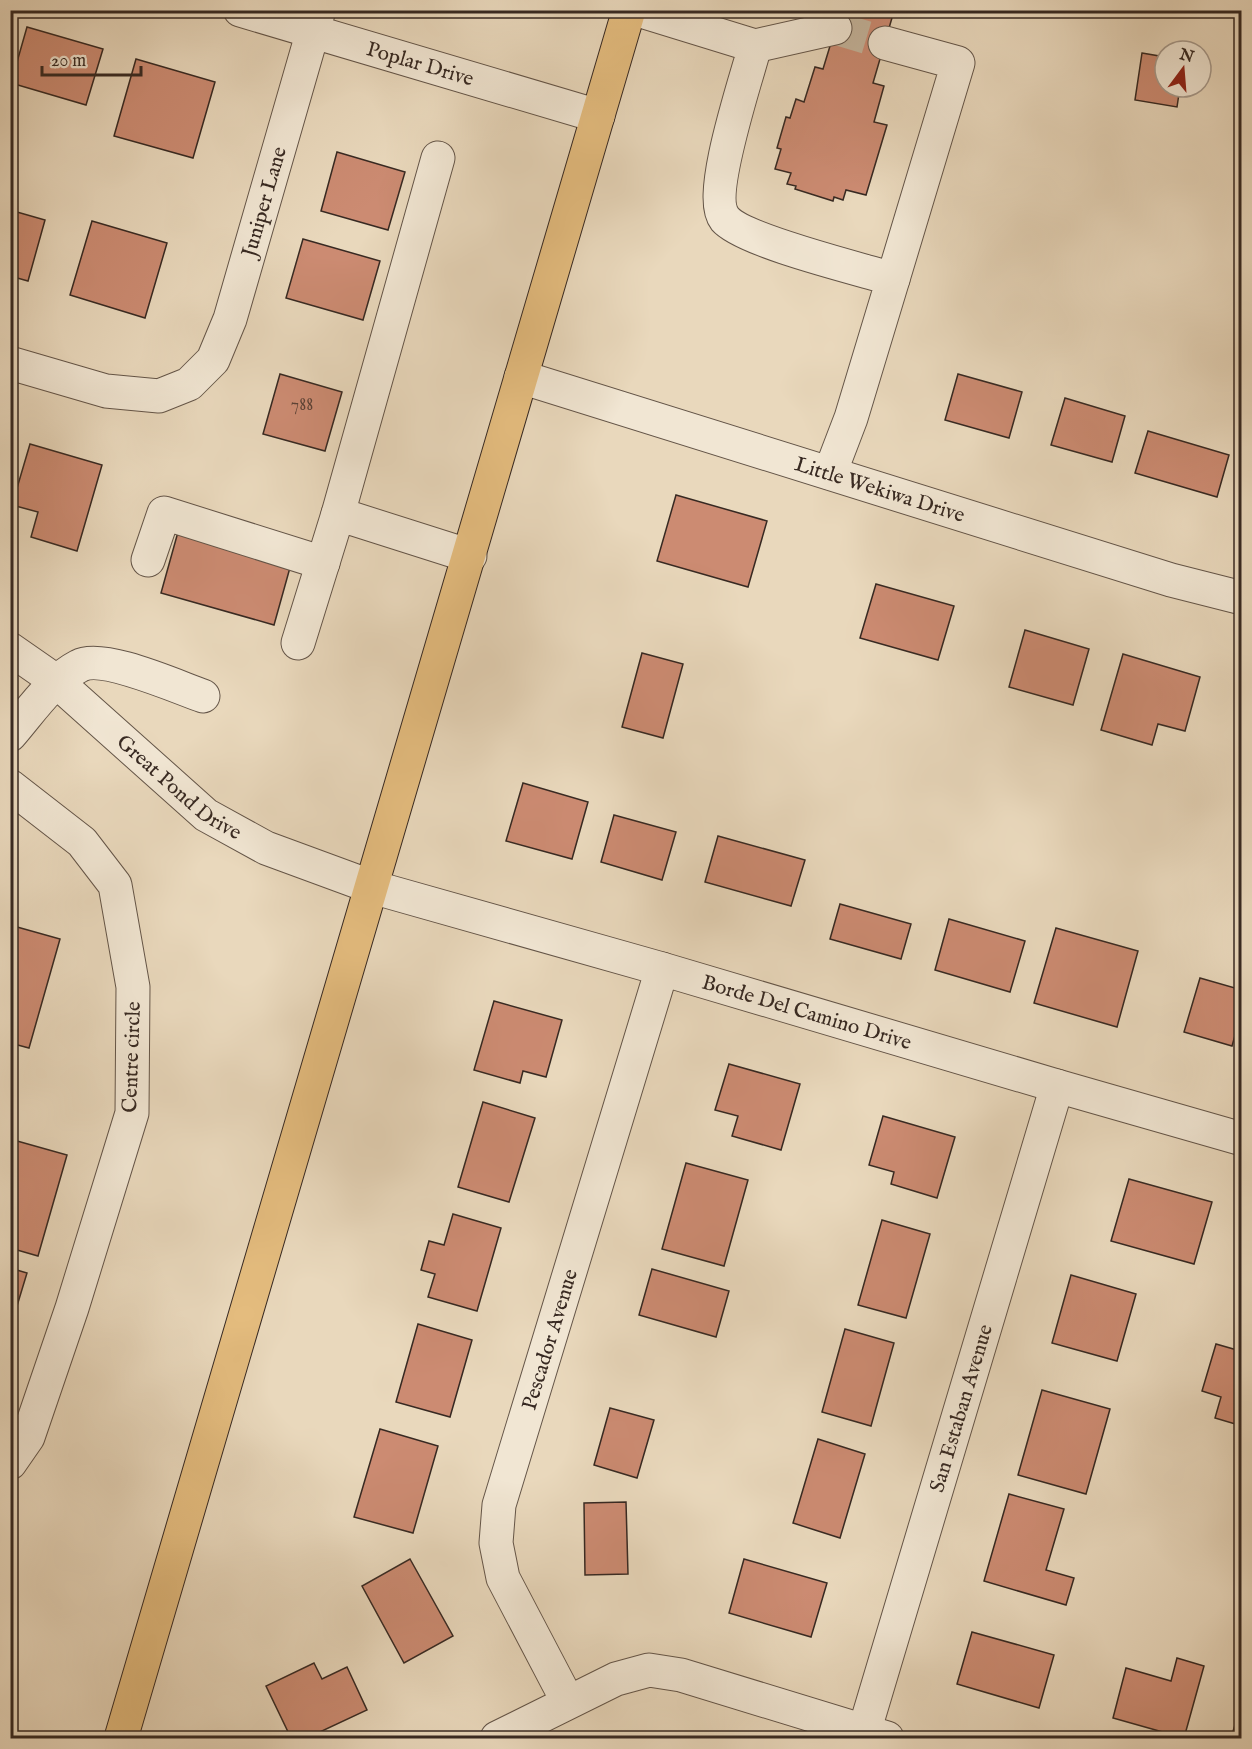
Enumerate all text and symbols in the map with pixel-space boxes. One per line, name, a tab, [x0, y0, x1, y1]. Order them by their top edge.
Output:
street label: Poplar Drive	[363, 36, 477, 94]
scale bar	[42, 39, 141, 77]
north arrow	[1153, 39, 1213, 99]
text: N	[1176, 45, 1196, 68]
text: 20 m	[51, 50, 86, 73]
street label: Juniper Lane	[236, 143, 294, 262]
house number: 788	[291, 394, 313, 417]
street label: Little Wekiwa Drive	[791, 451, 968, 530]
street label: Great Pond Drive	[110, 729, 246, 847]
street label: Borde Del Camino Drive	[698, 970, 915, 1057]
street label: Centre circle	[117, 1000, 148, 1113]
street label: Pescador Avenue	[517, 1266, 585, 1414]
street label: San Estaban Avenue	[924, 1321, 1000, 1496]

